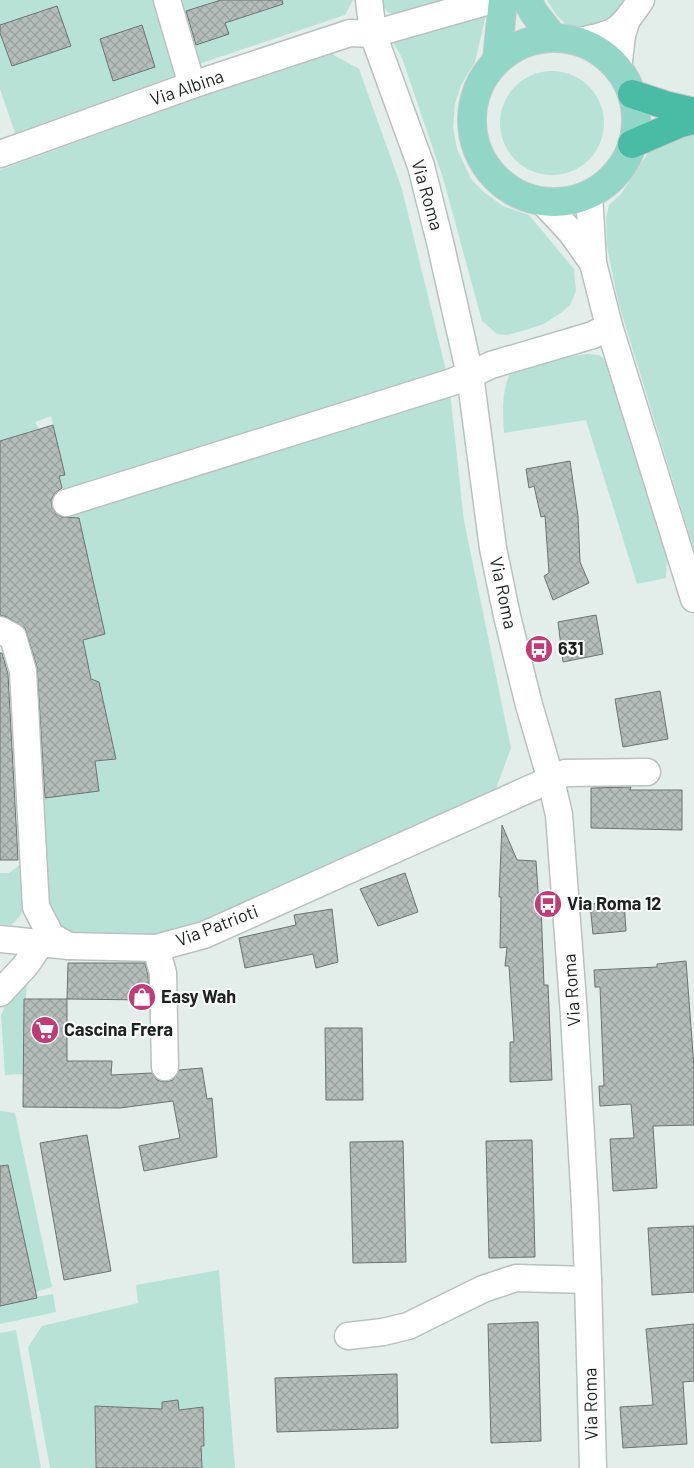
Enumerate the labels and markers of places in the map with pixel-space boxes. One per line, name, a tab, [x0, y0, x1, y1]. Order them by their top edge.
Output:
bus stop icon: 631	[524, 634, 554, 664]
place label: 631	[558, 637, 584, 659]
bus stop icon: Via Roma 12	[533, 889, 563, 919]
place label: Via Roma 12	[567, 892, 661, 914]
shop icon: Easy Wah	[127, 982, 157, 1012]
place label: Easy Wah	[161, 985, 236, 1007]
supermarket icon: Cascina Frera	[30, 1015, 60, 1045]
place label: Cascina Frera	[64, 1018, 173, 1040]

